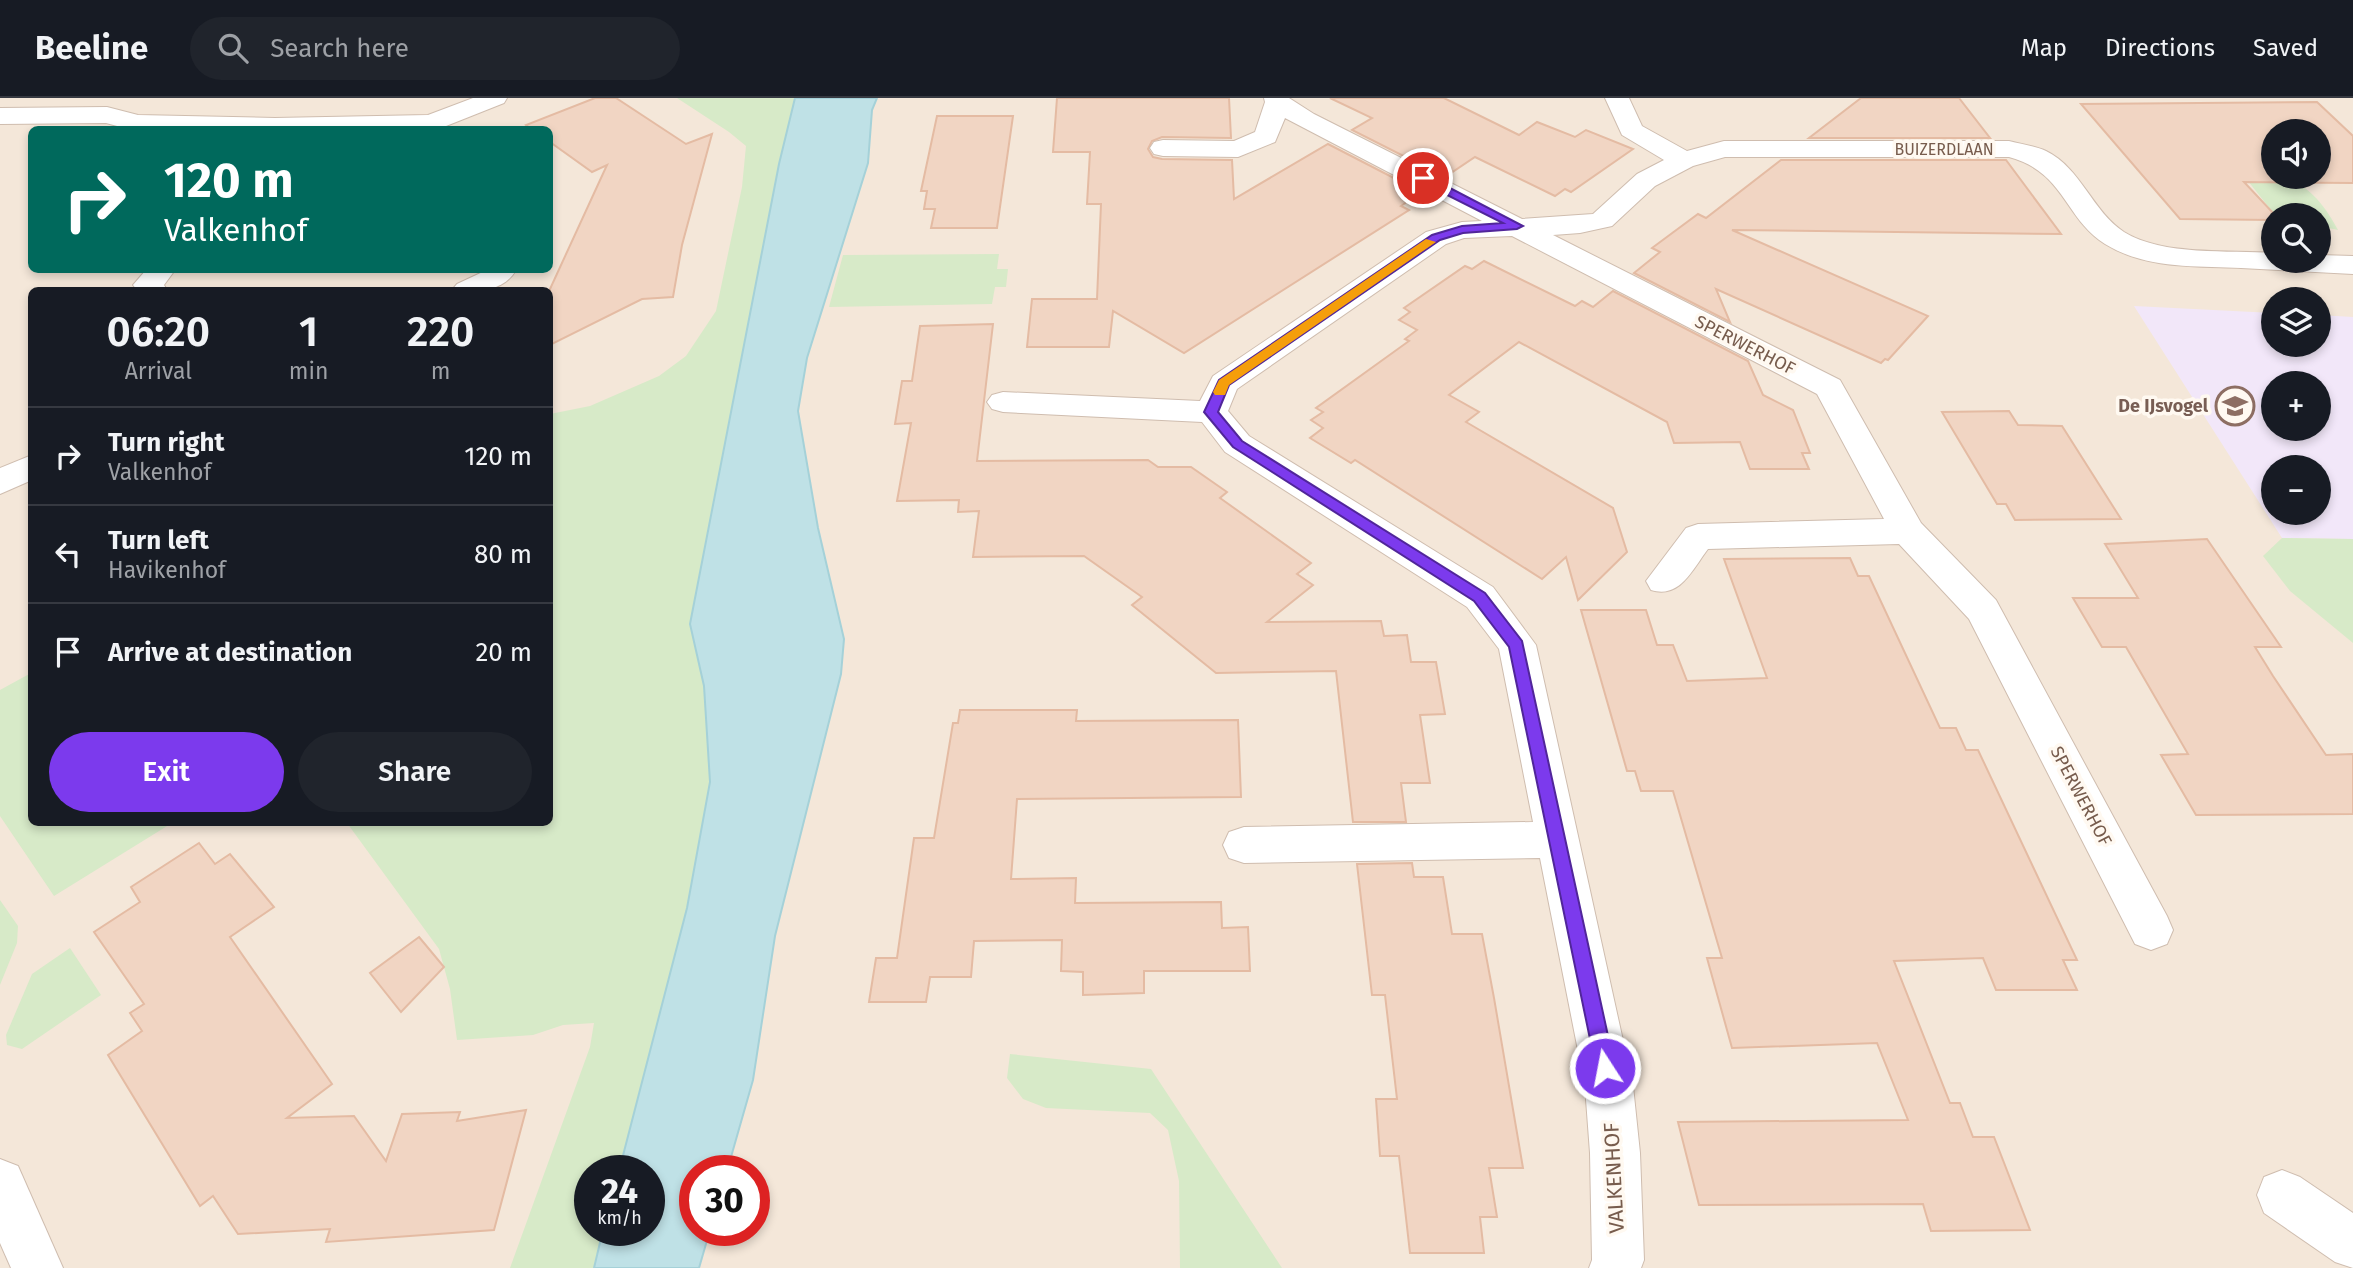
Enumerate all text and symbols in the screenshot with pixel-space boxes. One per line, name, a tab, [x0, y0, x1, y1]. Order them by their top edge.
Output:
search box	[190, 17, 680, 80]
text: Beeline	[35, 28, 148, 68]
icon: search	[214, 29, 252, 67]
text: Search here	[270, 33, 409, 64]
text: Map	[2021, 34, 2067, 62]
text: Directions	[2105, 34, 2215, 62]
text: Saved	[2253, 34, 2318, 62]
map controls	[2261, 119, 2331, 525]
button: sound	[2261, 119, 2331, 189]
street label: BUIZERDLAAN	[1894, 140, 1994, 159]
pin	[1393, 148, 1453, 208]
text: 120 m	[164, 151, 294, 210]
icon: right	[49, 154, 140, 245]
icon: arrive	[1404, 159, 1442, 197]
button: search	[2261, 203, 2331, 273]
text: Valkenhof	[164, 211, 307, 249]
button: layers	[2261, 287, 2331, 357]
text: 06:20	[107, 307, 210, 357]
text: 1	[299, 307, 318, 357]
text: 220	[407, 307, 474, 357]
street label: SPERWERHOF	[1691, 310, 1799, 380]
text: Arrival	[125, 357, 192, 385]
text: min	[289, 357, 328, 385]
text: m	[431, 357, 451, 385]
button: +	[2261, 371, 2331, 441]
school or university icon: De IJsvogel	[2214, 385, 2256, 427]
place label: De IJsvogel	[2118, 395, 2209, 417]
text: Turn right	[108, 427, 225, 458]
icon: right	[49, 437, 87, 475]
text: 120 m	[464, 441, 532, 472]
button: −	[2261, 455, 2331, 525]
text: Valkenhof	[108, 458, 211, 486]
text: Turn left	[108, 525, 209, 556]
icon: left	[49, 535, 87, 573]
text: 80 m	[474, 539, 532, 570]
text: Havikenhof	[108, 556, 226, 584]
icon: arrive	[49, 633, 87, 671]
text: Arrive at destination	[108, 637, 352, 668]
text: 20 m	[475, 637, 532, 668]
button: Exit	[49, 732, 284, 812]
button: Share	[298, 732, 532, 812]
street label: SPERWERHOF	[2046, 742, 2117, 850]
position arrow	[1568, 1031, 1642, 1105]
street label: VALKENHOF	[1598, 1122, 1630, 1234]
speed limit sign: 30	[679, 1155, 770, 1246]
text: 24	[601, 1170, 638, 1212]
text: km/h	[597, 1207, 642, 1229]

